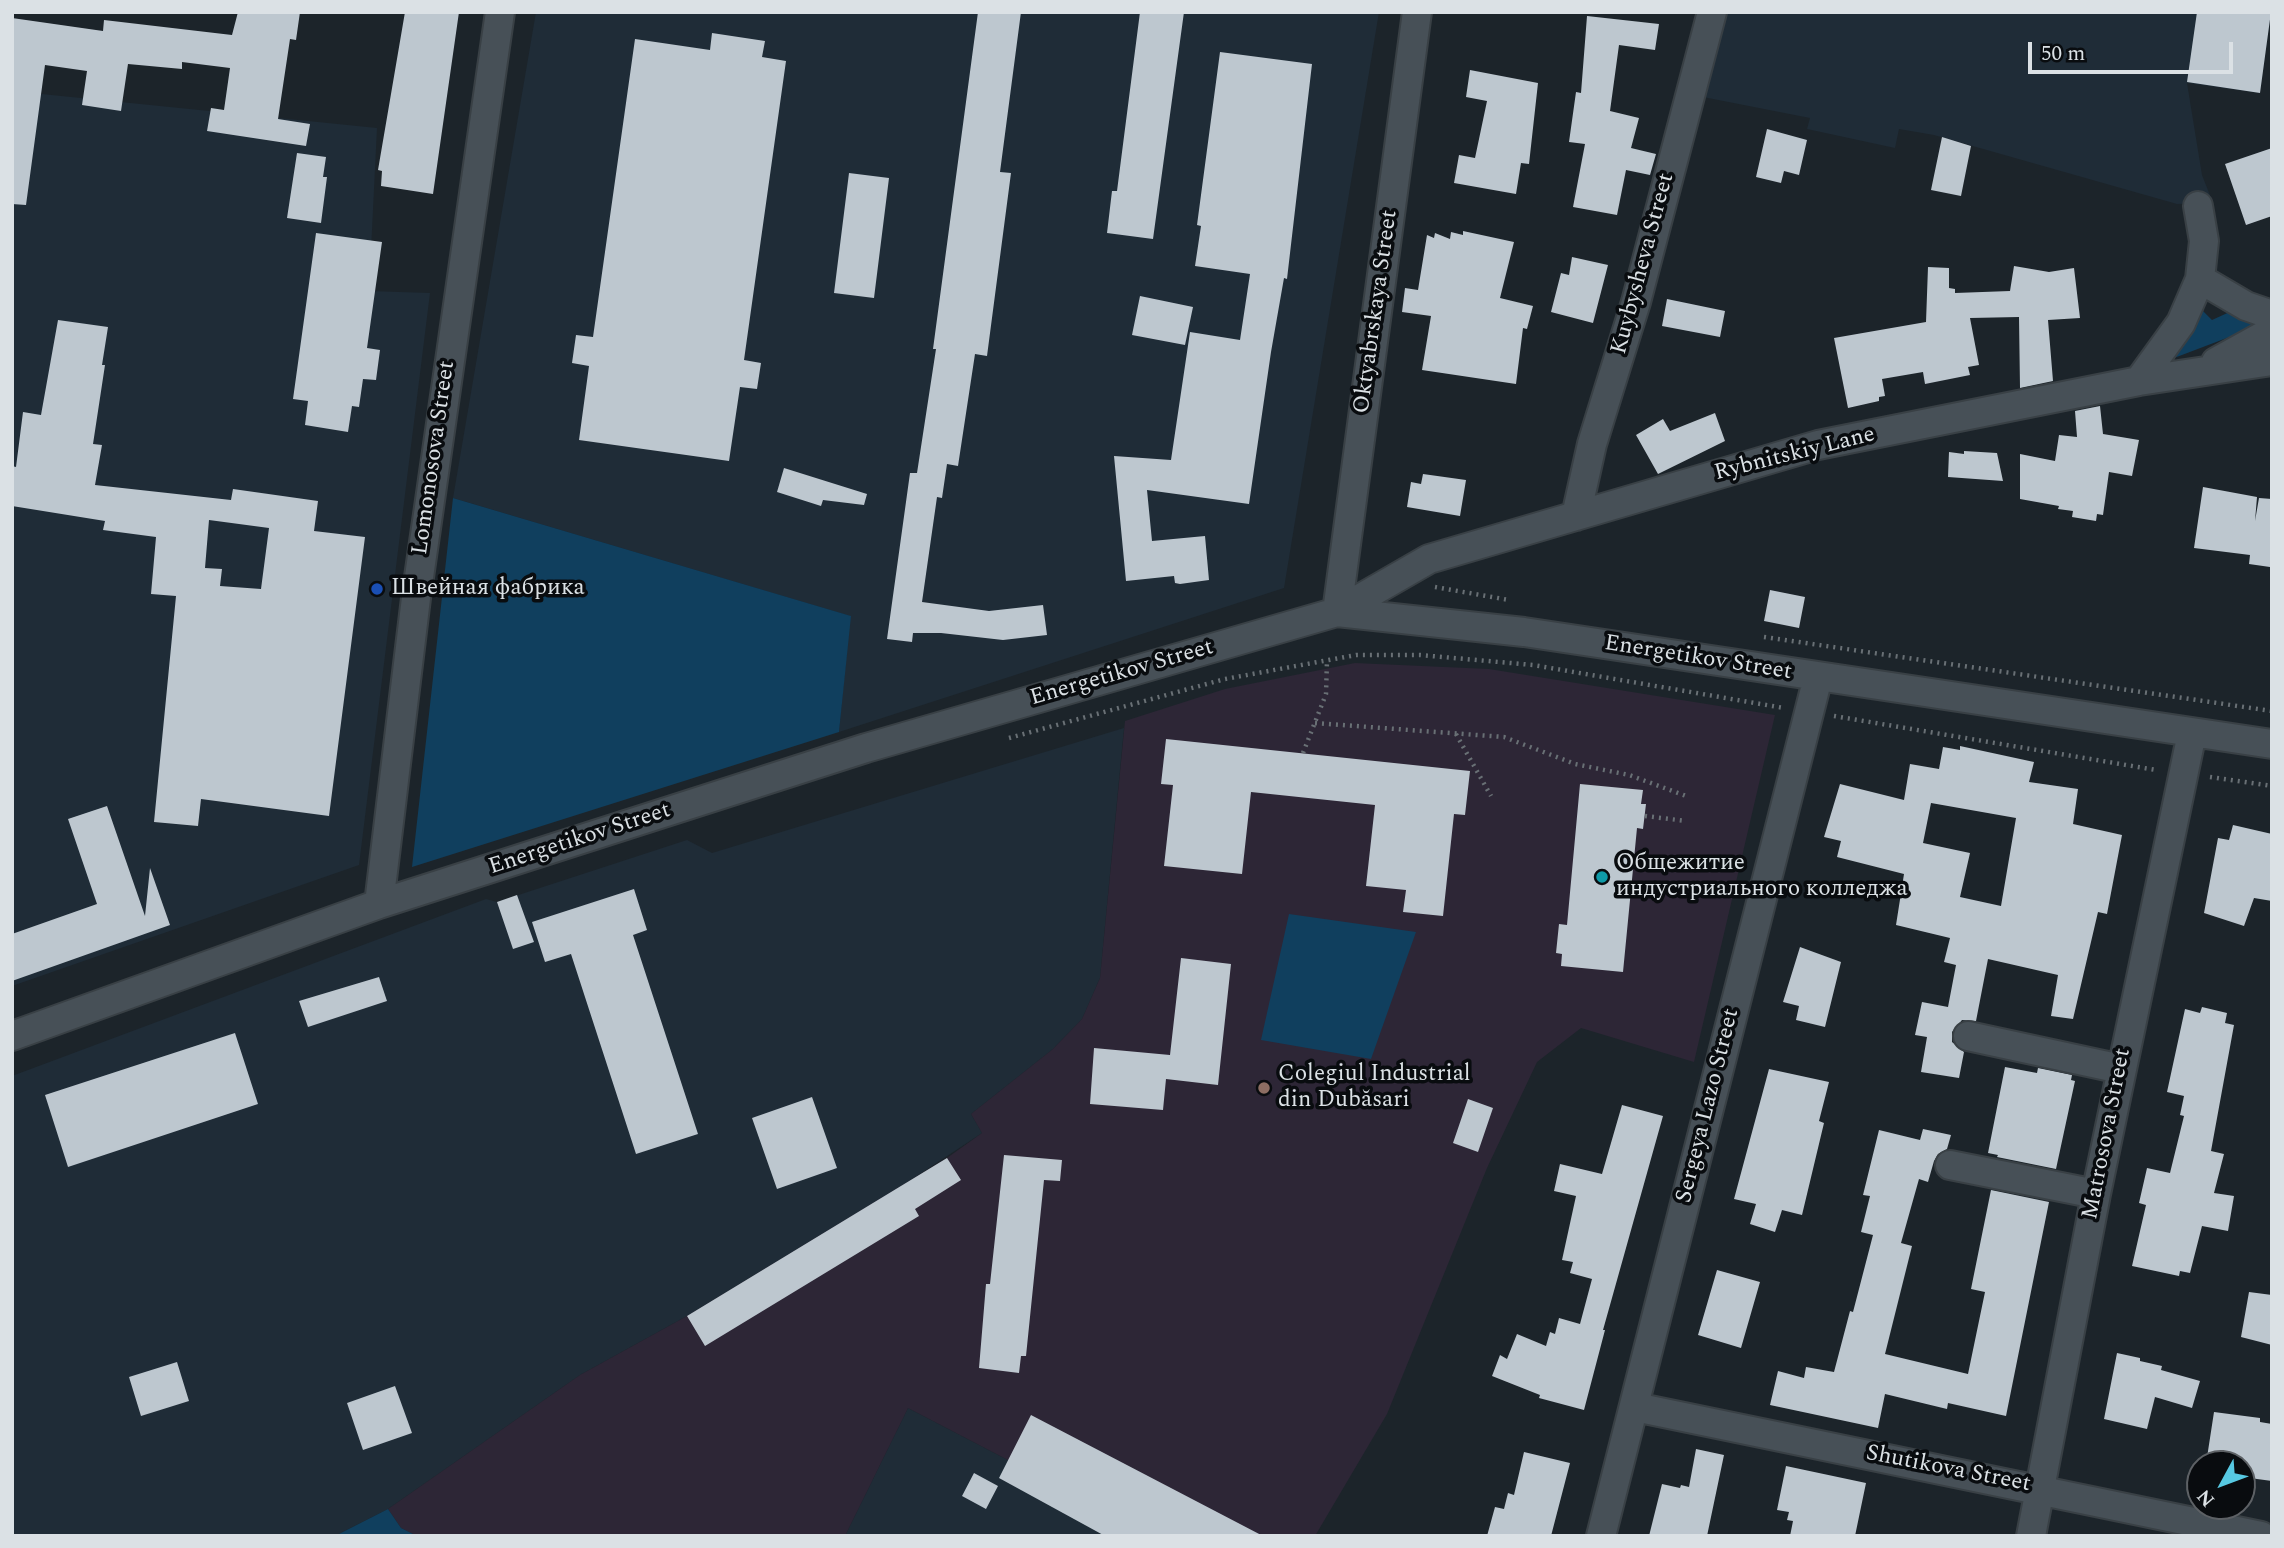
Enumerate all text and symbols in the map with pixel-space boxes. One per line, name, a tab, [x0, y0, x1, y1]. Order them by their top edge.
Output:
scale bar	[2032, 28, 2237, 72]
text: 50 m	[2041, 38, 2085, 70]
street label: Kuybysheva Street	[1607, 170, 1681, 358]
street label: Oktyabrskaya Street	[1349, 208, 1405, 416]
street label: Lomonosova Street	[408, 359, 462, 557]
street label: Rybnitskiy Lane	[1712, 422, 1878, 488]
place label: Швейная фабрика	[391, 575, 585, 603]
marker: Швейная фабрика	[369, 581, 385, 597]
street label: Energetikov Street	[1602, 631, 1794, 687]
street label: Energetikov Street	[1027, 635, 1217, 713]
street label: Energetikov Street	[486, 798, 674, 882]
place label: Общежитие индустриального колледжа	[1616, 850, 1908, 904]
marker: Общежитие индустриального колледжа	[1594, 869, 1610, 885]
street label: Sergeya Lazo Street	[1671, 1006, 1747, 1206]
street label: Matrosova Street	[2078, 1046, 2138, 1222]
place label: Colegiul Industrial din Dubăsari	[1278, 1061, 1471, 1115]
marker: Colegiul Industrial din Dubăsari	[1256, 1080, 1272, 1096]
street label: Shutikova Street	[1863, 1441, 2033, 1499]
north arrow	[2186, 1450, 2256, 1520]
text: N	[2190, 1482, 2222, 1513]

